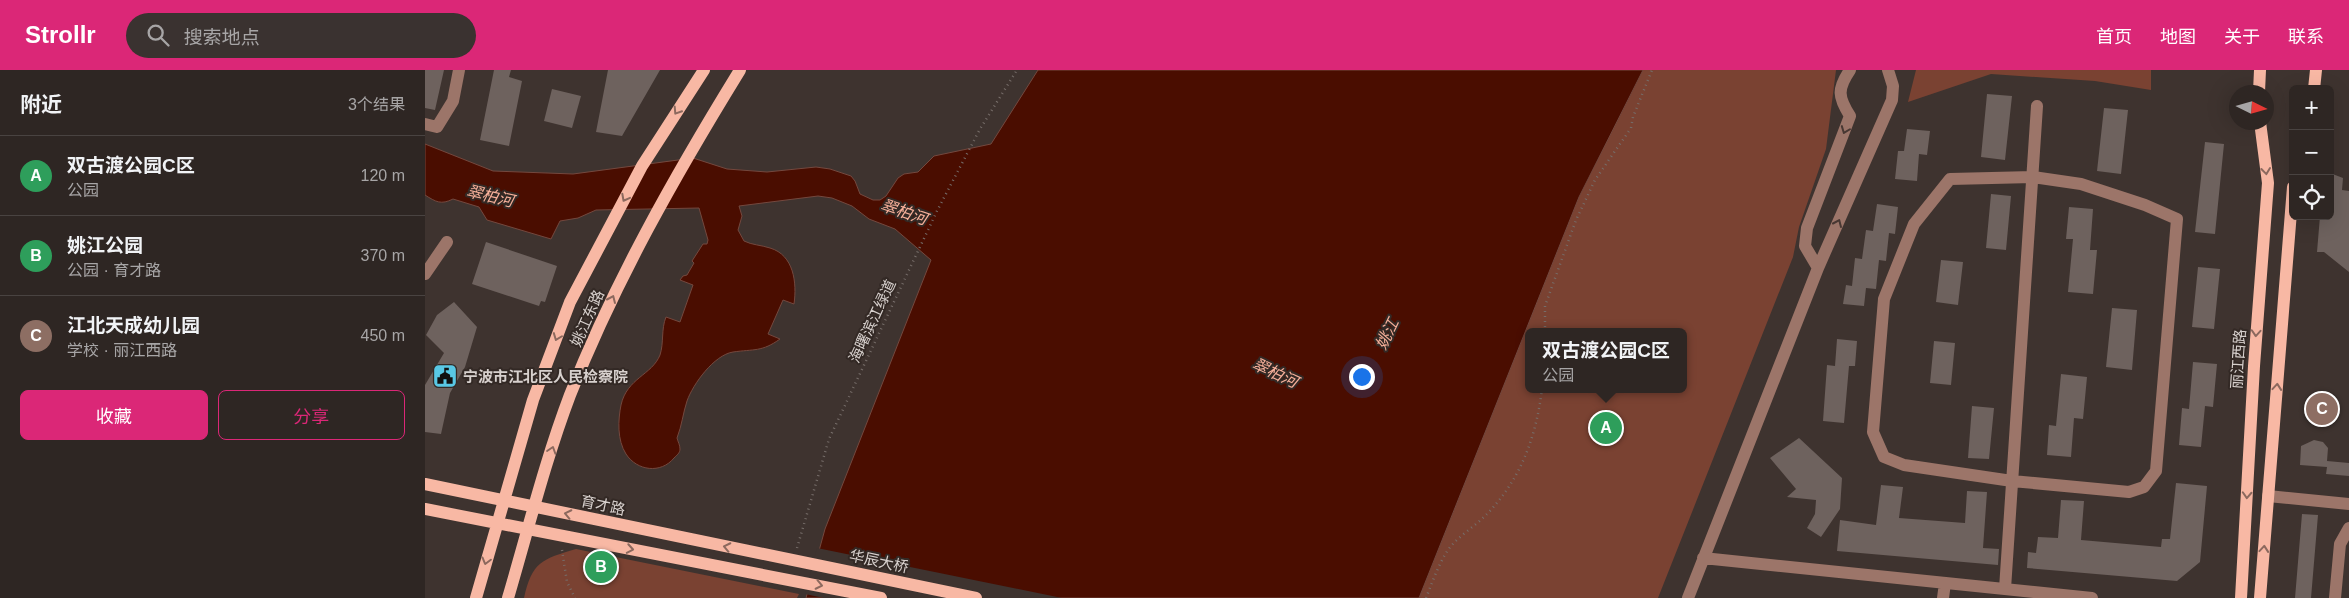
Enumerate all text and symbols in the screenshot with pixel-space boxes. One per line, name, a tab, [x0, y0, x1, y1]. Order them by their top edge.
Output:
search box	[126, 13, 476, 58]
text: Strollr	[25, 21, 96, 48]
icon: search	[144, 21, 172, 49]
text: 搜索地点	[184, 27, 260, 48]
text: 首页	[2096, 27, 2132, 47]
text: 地图	[2160, 27, 2196, 47]
text: 关于	[2224, 27, 2260, 47]
text: 联系	[2288, 27, 2324, 47]
north arrow	[2229, 85, 2274, 130]
map controls	[2289, 85, 2334, 220]
button: +	[2289, 85, 2334, 130]
text: 附近	[20, 93, 62, 116]
text: 3个结果	[348, 96, 405, 113]
one-way arrow	[674, 106, 684, 115]
one-way arrow	[1841, 125, 1851, 134]
button: −	[2289, 130, 2334, 175]
text: 双古渡公园C区	[67, 155, 195, 176]
text: A	[30, 167, 42, 184]
text: 120 m	[361, 167, 405, 184]
one-way arrow	[2260, 167, 2271, 175]
button: locate	[2289, 175, 2334, 220]
text: 公园	[67, 182, 99, 199]
water label: 翠柏河	[465, 182, 518, 210]
one-way arrow	[621, 193, 631, 202]
water label: 翠柏河	[879, 196, 932, 229]
one-way arrow	[1831, 219, 1842, 228]
text: 姚江公园	[67, 235, 143, 256]
text: B	[30, 247, 42, 264]
text: 370 m	[361, 247, 405, 264]
text: 公园 · 育才路	[67, 262, 161, 279]
street label: 海曙滨江绿道	[845, 277, 899, 365]
street label: 姚江东路	[567, 287, 607, 349]
one-way arrow	[606, 295, 617, 304]
water label: 姚江	[1372, 314, 1403, 352]
text: 江北天成幼儿园	[67, 315, 200, 336]
text: C	[30, 327, 42, 344]
text: 450 m	[361, 327, 405, 344]
popup	[1525, 328, 1687, 393]
street label: 丽江西路	[2227, 328, 2249, 390]
one-way arrow	[2251, 329, 2262, 337]
one-way arrow	[553, 332, 563, 341]
text: 双古渡公园C区	[1542, 340, 1670, 361]
text: 学校 · 丽江西路	[67, 342, 177, 359]
water label: 翠柏河	[1250, 355, 1303, 392]
public building icon: 宁波市江北区人民检察院	[432, 363, 458, 389]
your location	[1349, 364, 1375, 390]
text: 公园	[1542, 367, 1574, 384]
place label: 宁波市江北区人民检察院	[463, 368, 628, 385]
one-way arrow	[2271, 383, 2282, 391]
button: 收藏	[20, 390, 208, 440]
button: 分享	[218, 390, 405, 440]
pin: C	[2306, 390, 2338, 428]
pin: A	[1590, 409, 1622, 447]
one-way arrow	[547, 446, 557, 455]
one-way arrow	[2241, 491, 2252, 499]
street label: 育才路	[579, 492, 627, 518]
one-way arrow	[564, 509, 573, 520]
one-way arrow	[723, 542, 732, 552]
one-way arrow	[626, 544, 635, 554]
one-way arrow	[2258, 545, 2269, 553]
street label: 华辰大桥	[848, 546, 910, 576]
pin: B	[585, 548, 617, 586]
one-way arrow	[482, 557, 492, 565]
one-way arrow	[814, 579, 823, 590]

